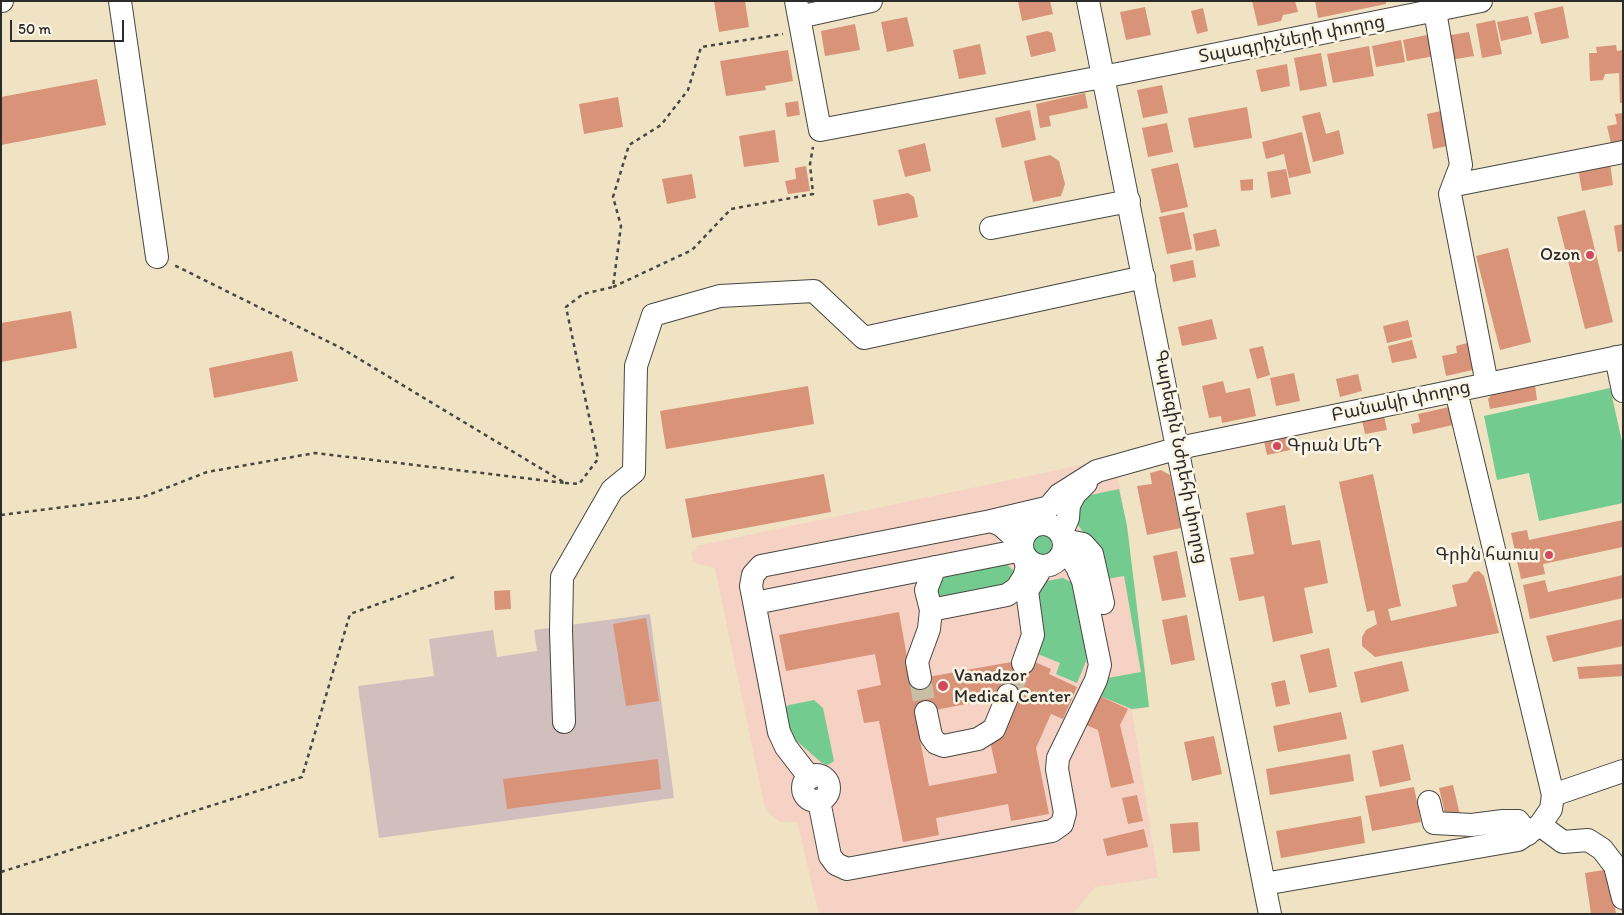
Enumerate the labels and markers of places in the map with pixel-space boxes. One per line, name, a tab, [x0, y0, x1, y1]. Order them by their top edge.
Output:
place label: Ozon	[1540, 244, 1580, 266]
marker: Ozon	[1584, 249, 1596, 261]
place label: Գրան ՄեԴ	[1287, 435, 1382, 457]
marker: Գրան ՄեԴ	[1271, 440, 1283, 452]
place label: Գրին հաուս	[1435, 544, 1539, 566]
marker: Գրին հաուս	[1543, 549, 1555, 561]
place label: Vanadzor Medical Center	[954, 665, 1071, 708]
marker: Vanadzor Medical Center	[936, 679, 950, 693]

